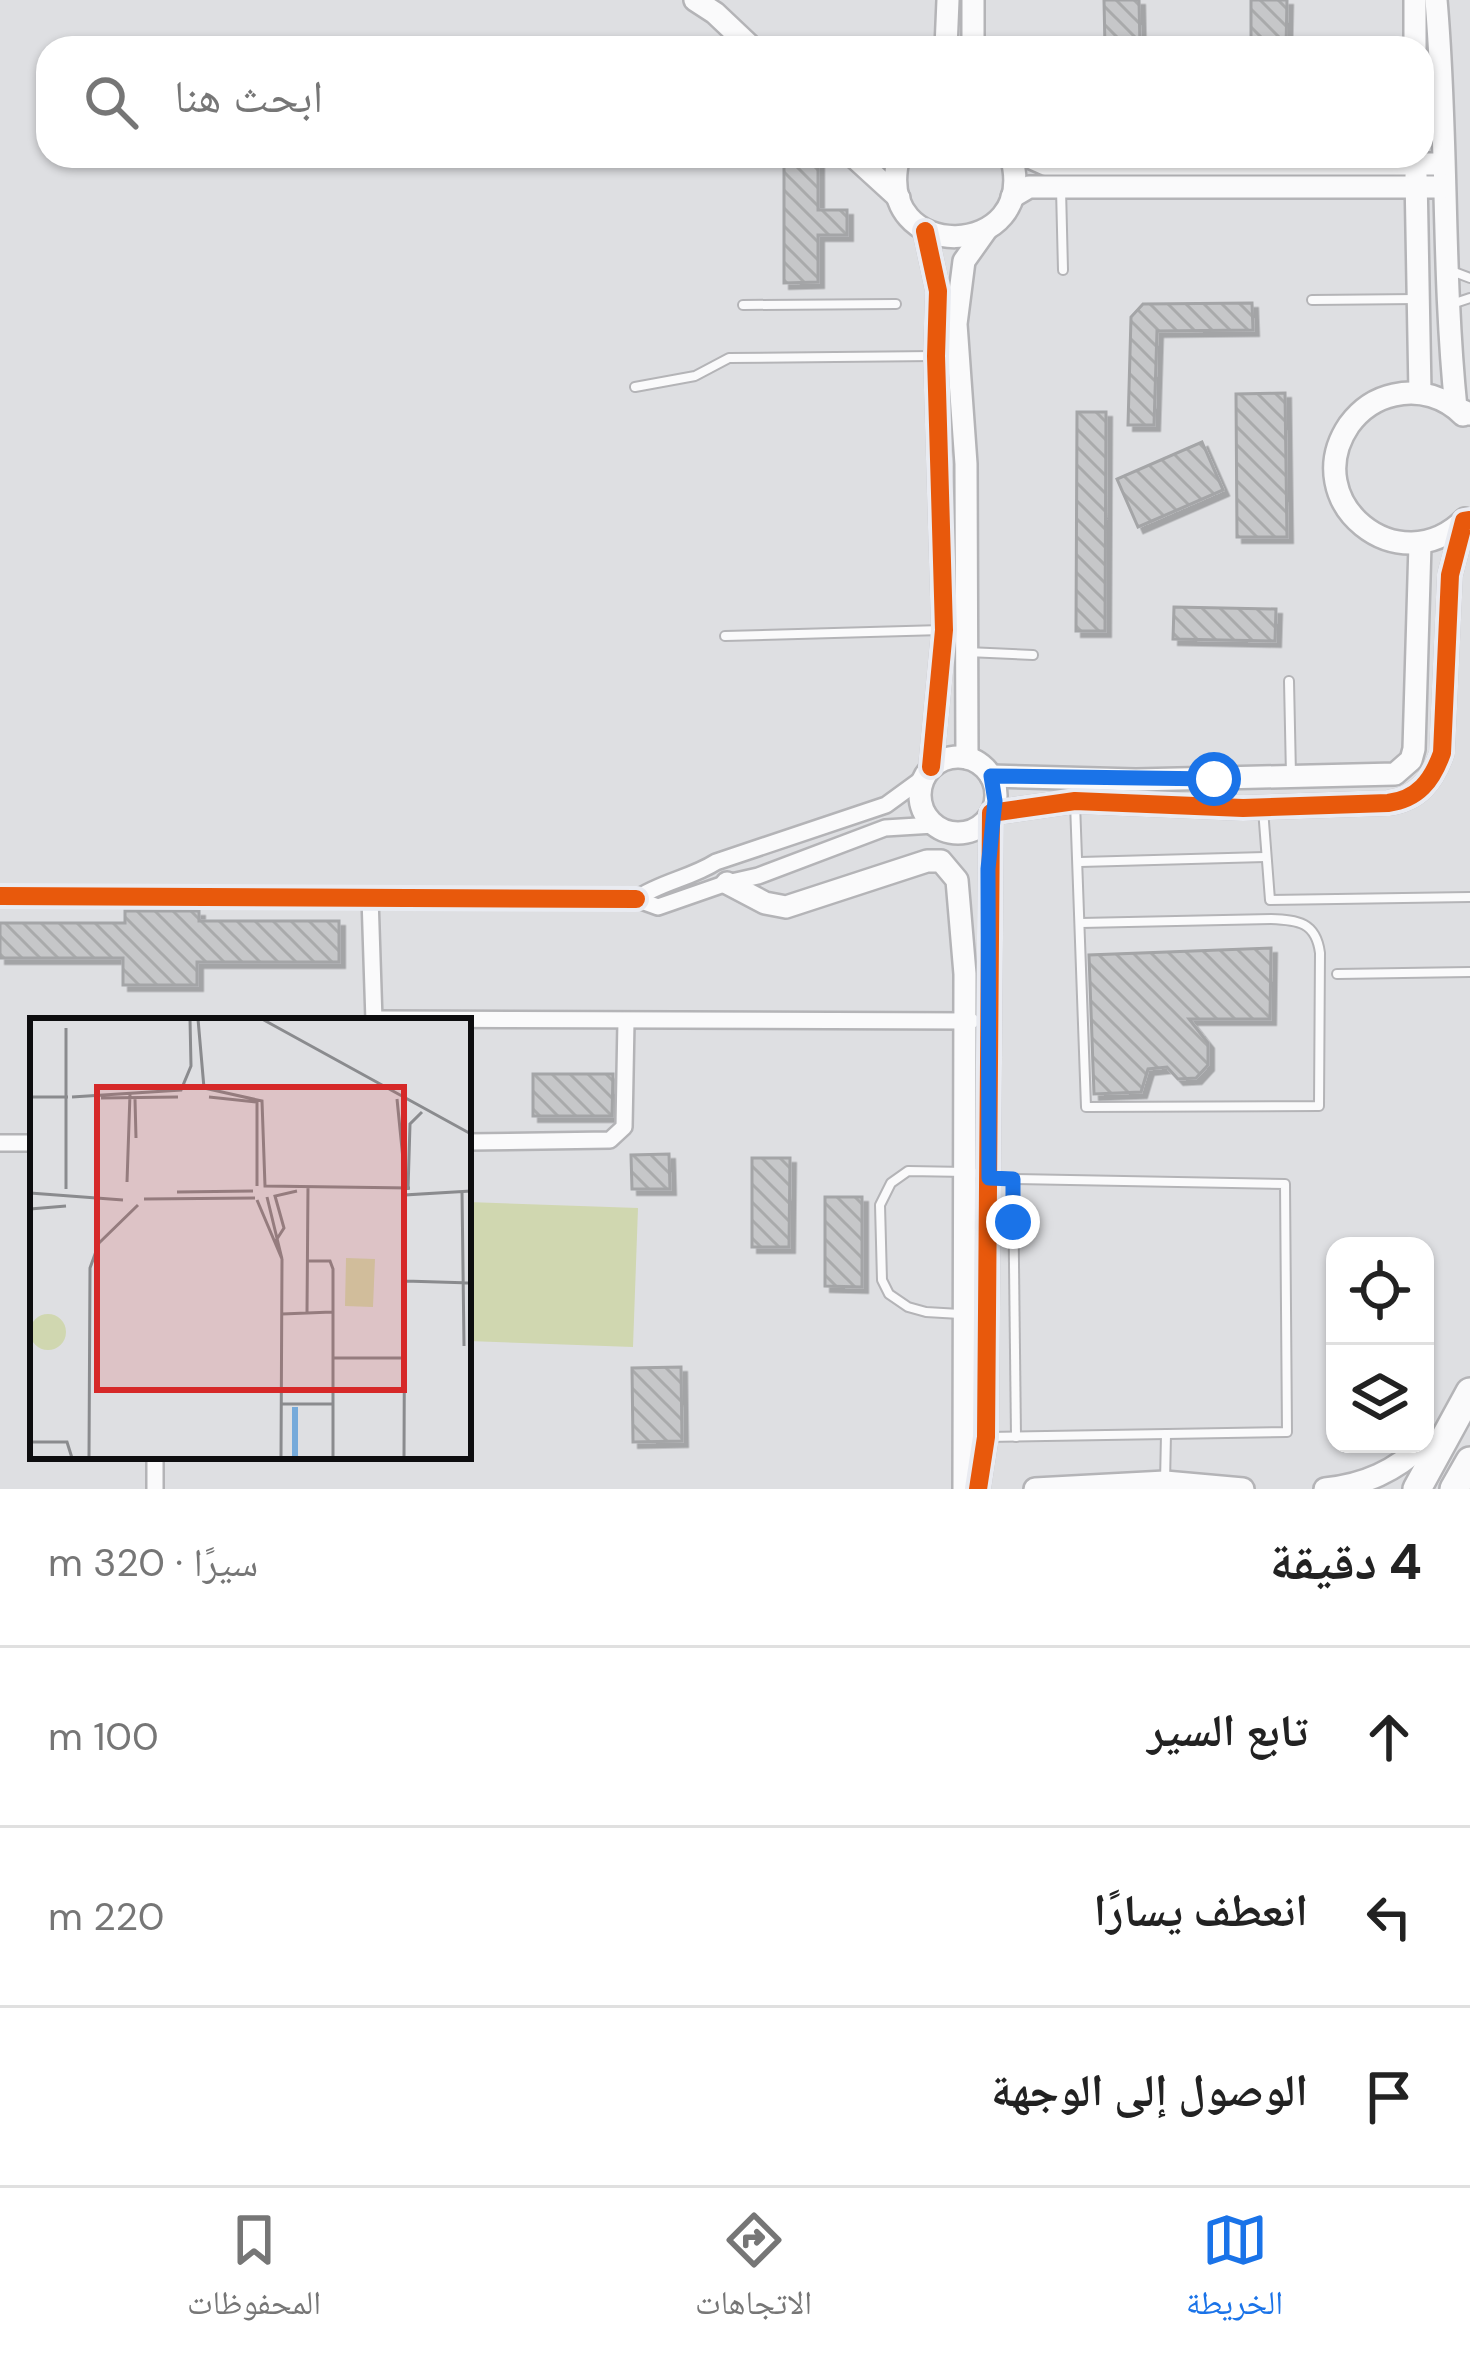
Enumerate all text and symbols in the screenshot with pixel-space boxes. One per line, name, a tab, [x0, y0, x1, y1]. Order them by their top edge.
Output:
search box	[36, 36, 1434, 168]
text: ابحث هنا	[174, 67, 323, 126]
icon: search	[78, 69, 144, 135]
route start	[1187, 752, 1241, 806]
inset map	[30, 1018, 471, 1459]
route end	[986, 1195, 1040, 1249]
map controls	[1326, 1237, 1434, 1453]
button: locate	[1326, 1237, 1434, 1345]
button: layers	[1326, 1345, 1434, 1453]
text: 4 دقيقة	[1270, 1528, 1422, 1595]
text: سيرًا · 320 m	[48, 1537, 258, 1588]
text: تابع السير	[1147, 1701, 1308, 1760]
icon: ahead	[1356, 1704, 1422, 1770]
text: 100 m	[48, 1711, 159, 1762]
text: انعطف يسارًا	[1093, 1881, 1308, 1940]
icon: left	[1356, 1884, 1422, 1950]
text: 220 m	[48, 1891, 164, 1942]
text: الوصول إلى الوجهة	[991, 2061, 1308, 2120]
icon: arrive	[1356, 2064, 1422, 2130]
tab: المحفوظات	[187, 2207, 321, 2335]
tab: الاتجاهات	[695, 2207, 812, 2335]
tab: الخريطة	[1186, 2207, 1283, 2335]

